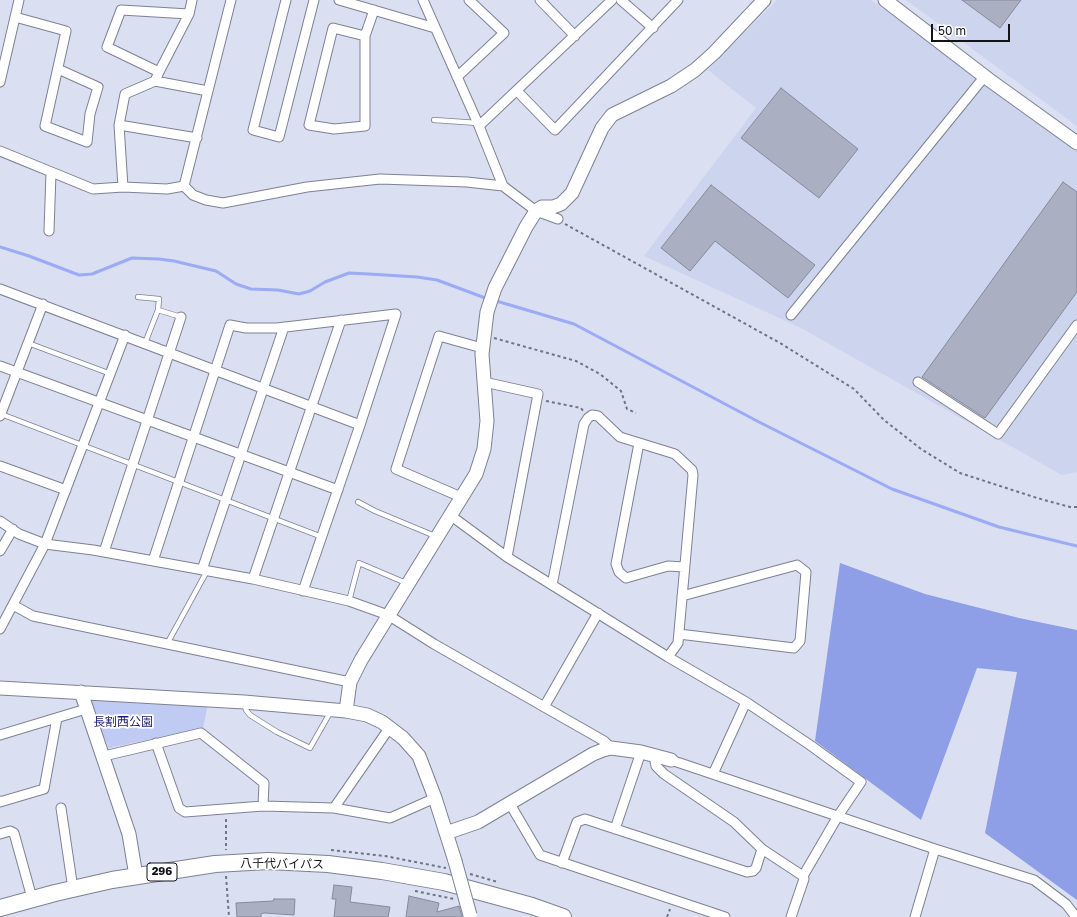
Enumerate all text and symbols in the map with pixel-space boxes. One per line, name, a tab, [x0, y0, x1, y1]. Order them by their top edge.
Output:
scale bar	[933, 16, 1012, 42]
text: 50 m	[938, 23, 966, 38]
park label: 長割西公園	[93, 715, 153, 729]
street label: 八千代バイパス	[240, 856, 324, 872]
road number: 296	[147, 863, 177, 881]

